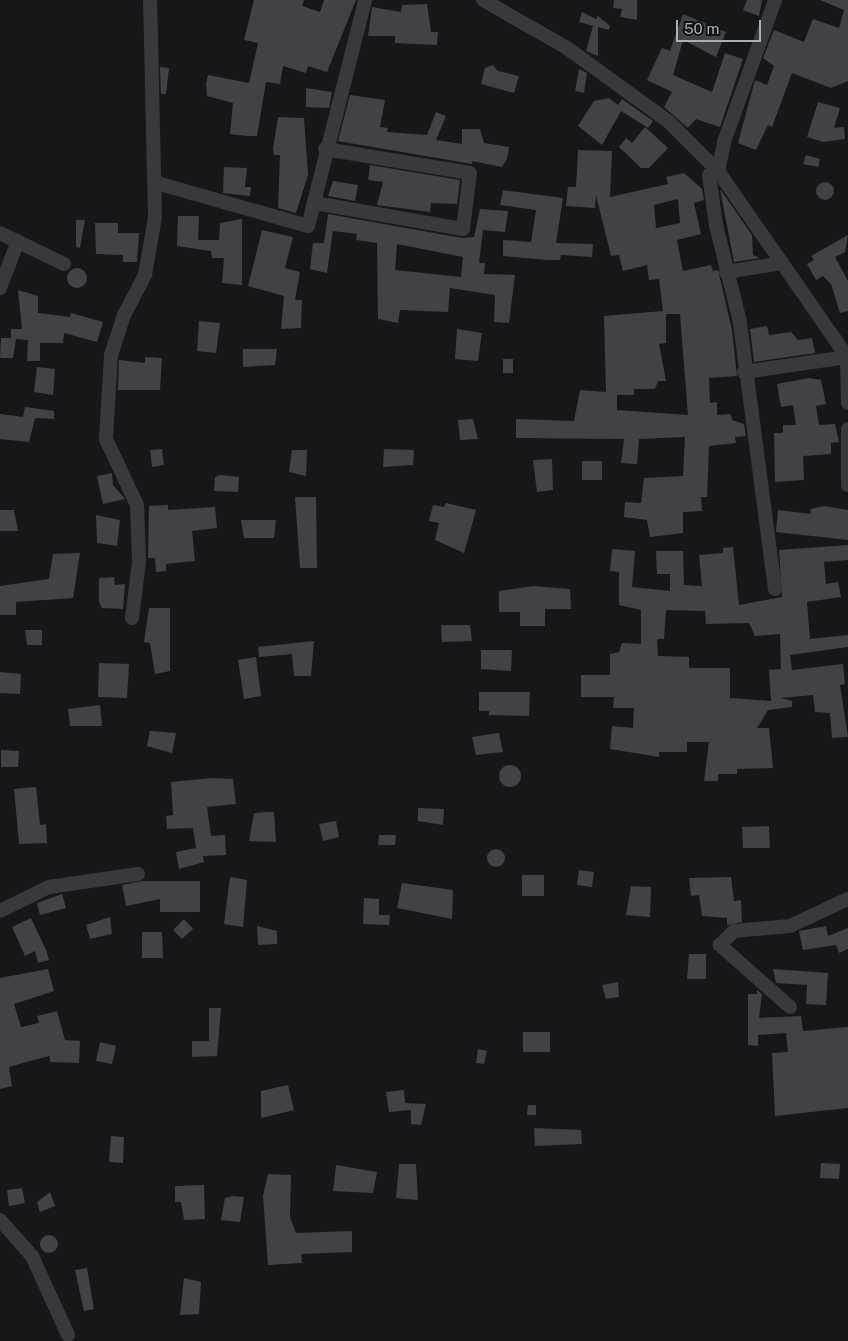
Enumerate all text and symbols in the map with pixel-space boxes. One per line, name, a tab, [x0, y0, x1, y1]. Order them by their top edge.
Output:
scale bar	[678, 10, 763, 42]
text: 50 m	[684, 20, 719, 37]

